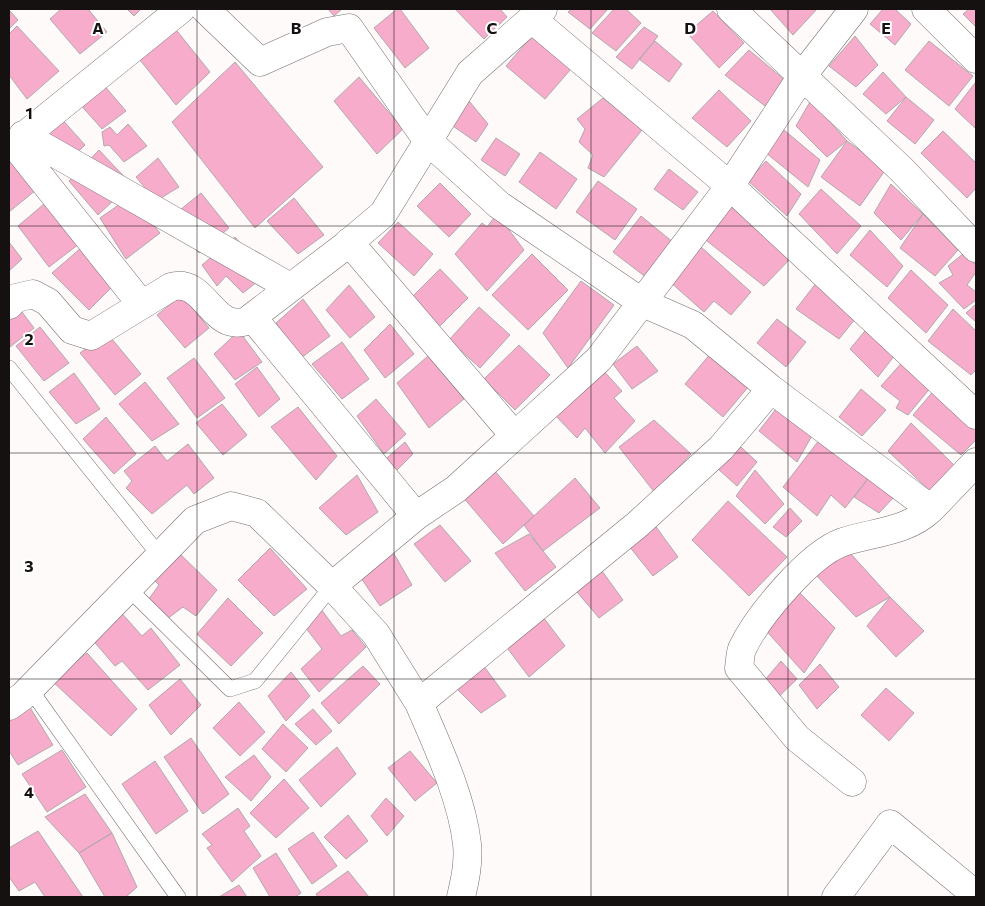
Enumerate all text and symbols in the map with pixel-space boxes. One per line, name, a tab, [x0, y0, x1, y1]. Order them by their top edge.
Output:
text: A	[92, 18, 104, 37]
text: B	[291, 18, 302, 37]
text: C	[487, 18, 498, 37]
text: D	[684, 18, 696, 37]
text: E	[881, 18, 891, 37]
text: 1	[25, 103, 33, 122]
text: 2	[24, 329, 34, 348]
text: 3	[24, 556, 34, 575]
text: 4	[24, 782, 34, 801]

